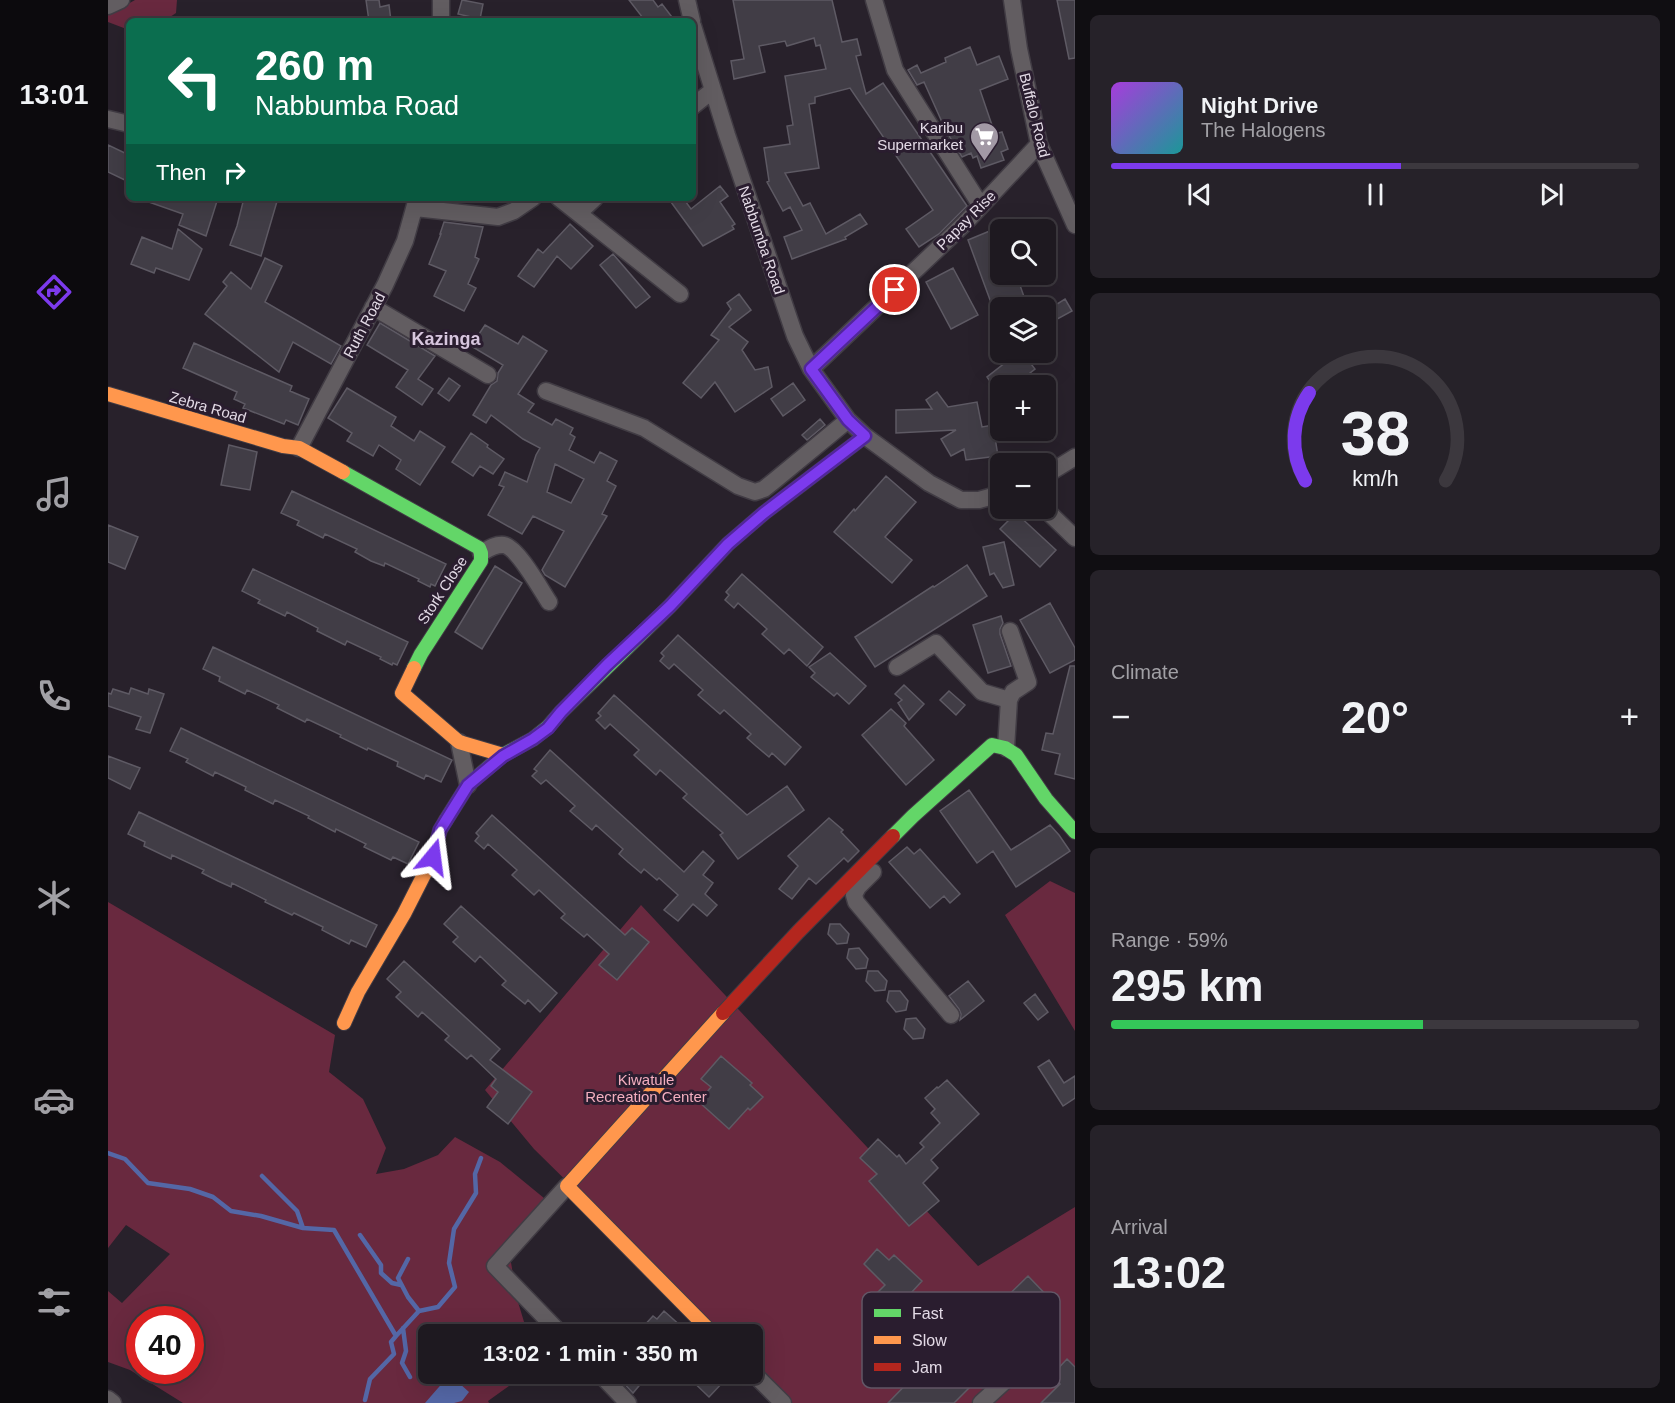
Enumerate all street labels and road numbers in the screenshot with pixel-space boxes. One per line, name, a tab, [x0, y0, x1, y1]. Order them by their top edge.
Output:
street label: Buffalo Road	[1016, 71, 1054, 159]
street label: Nabbumba Road	[735, 184, 789, 296]
street label: Papay Rise	[933, 187, 999, 253]
street label: Ruth Road	[340, 289, 388, 361]
street label: Zebra Road	[168, 388, 248, 426]
street label: Stork Close	[414, 553, 470, 627]

